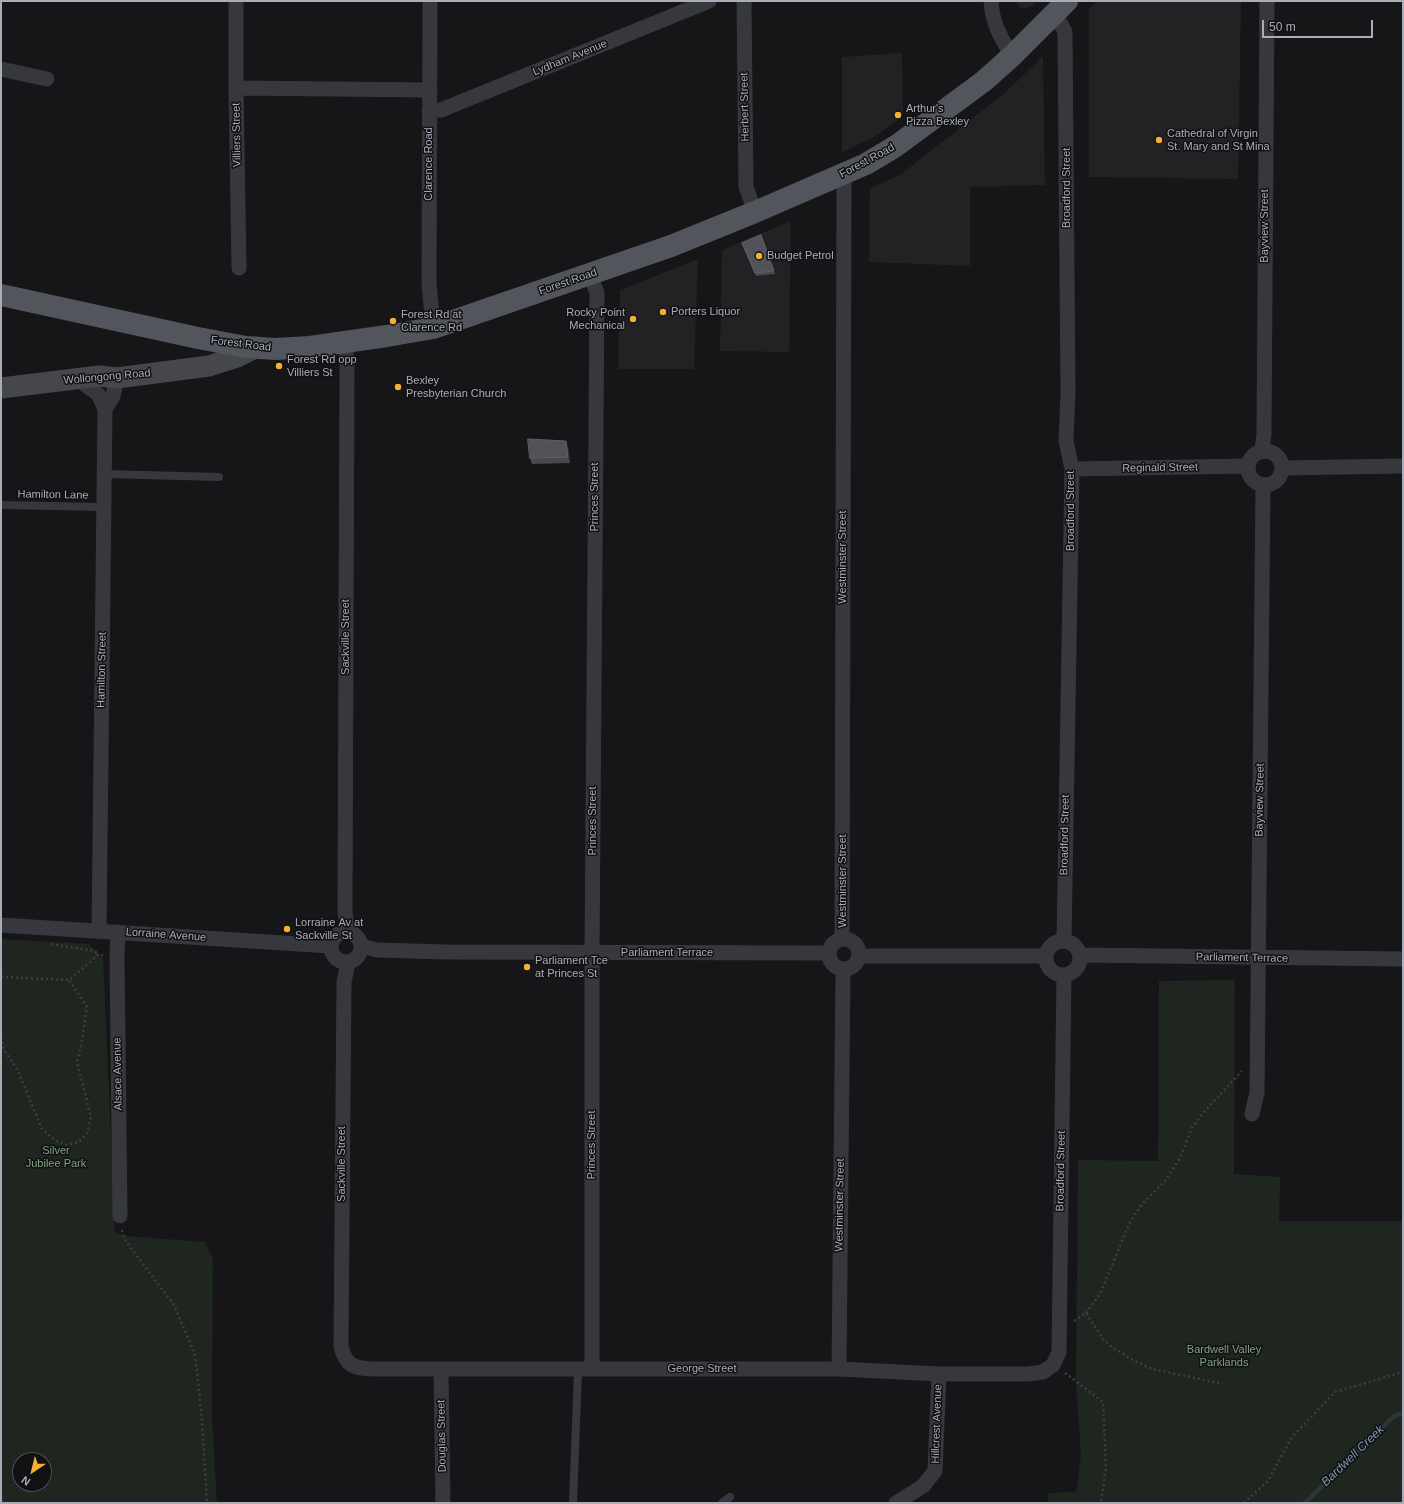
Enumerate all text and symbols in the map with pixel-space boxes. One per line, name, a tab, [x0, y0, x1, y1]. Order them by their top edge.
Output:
scale bar	[1264, 12, 1375, 38]
text: 50 m	[1269, 20, 1296, 34]
street label: Lydham Avenue	[531, 37, 609, 79]
street label: Herbert Street	[738, 72, 752, 142]
place label: Arthur's Pizza Bexley	[906, 102, 969, 128]
street label: Villiers Street	[230, 103, 244, 167]
marker: Arthur's Pizza Bexley	[893, 110, 903, 120]
street label: Clarence Road	[422, 127, 436, 201]
place label: Cathedral of Virgin St. Mary and St Mina	[1167, 127, 1270, 153]
marker: Cathedral of Virgin St. Mary and St Mina	[1154, 135, 1164, 145]
street label: Forest Road	[837, 141, 897, 181]
street label: Broadford Street	[1060, 148, 1074, 228]
street label: Bayview Street	[1258, 189, 1272, 263]
place label: Budget Petrol	[767, 249, 834, 263]
marker: Budget Petrol	[754, 251, 764, 261]
street label: Forest Road	[537, 266, 599, 298]
place label: Porters Liquor	[671, 305, 740, 319]
place label: Rocky Point Mechanical	[566, 306, 625, 332]
marker: Porters Liquor	[658, 307, 668, 317]
place label: Forest Rd at Clarence Rd	[401, 308, 462, 334]
marker: Rocky Point Mechanical	[628, 314, 638, 324]
marker: Forest Rd at Clarence Rd	[388, 316, 398, 326]
street label: Forest Road	[210, 334, 272, 354]
place label: Forest Rd opp Villiers St	[287, 353, 357, 379]
marker: Forest Rd opp Villiers St	[274, 361, 284, 371]
street label: Wollongong Road	[63, 367, 151, 387]
place label: Bexley Presbyterian Church	[406, 374, 506, 400]
marker: Bexley Presbyterian Church	[393, 382, 403, 392]
street label: Reginald Street	[1122, 461, 1198, 475]
street label: Princes Street	[588, 462, 602, 532]
street label: Broadford Street	[1064, 471, 1078, 551]
street label: Hamilton Lane	[17, 488, 89, 502]
street label: Westminster Street	[836, 510, 850, 604]
street label: Sackville Street	[339, 599, 353, 675]
street label: Hamilton Street	[95, 632, 109, 708]
street label: Bayview Street	[1253, 763, 1267, 837]
street label: Princes Street	[586, 786, 600, 856]
street label: Broadford Street	[1058, 795, 1072, 875]
street label: Westminster Street	[836, 834, 850, 928]
place label: Lorraine Av at Sackville St	[295, 916, 363, 942]
marker: Lorraine Av at Sackville St	[282, 924, 292, 934]
street label: Lorraine Avenue	[125, 926, 207, 944]
street label: Parliament Terrace	[621, 946, 713, 960]
street label: Parliament Terrace	[1196, 951, 1288, 965]
place label: Parliament Tce at Princes St	[535, 954, 608, 980]
marker: Parliament Tce at Princes St	[522, 962, 532, 972]
street label: Alsace Avenue	[111, 1037, 125, 1111]
street label: Princes Street	[585, 1110, 599, 1180]
street label: Sackville Street	[335, 1126, 349, 1202]
street label: Broadford Street	[1054, 1131, 1068, 1211]
park label: Silver Jubilee Park	[26, 1144, 86, 1170]
street label: Westminster Street	[833, 1158, 847, 1252]
park label: Bardwell Valley Parklands	[1187, 1343, 1261, 1369]
street label: George Street	[667, 1362, 737, 1376]
street label: Hillcrest Avenue	[929, 1384, 945, 1464]
street label: Douglas Street	[435, 1400, 449, 1472]
water label: Bardwell Creek	[1319, 1423, 1387, 1489]
north arrow	[12, 1452, 52, 1492]
text: N	[19, 1474, 32, 1488]

